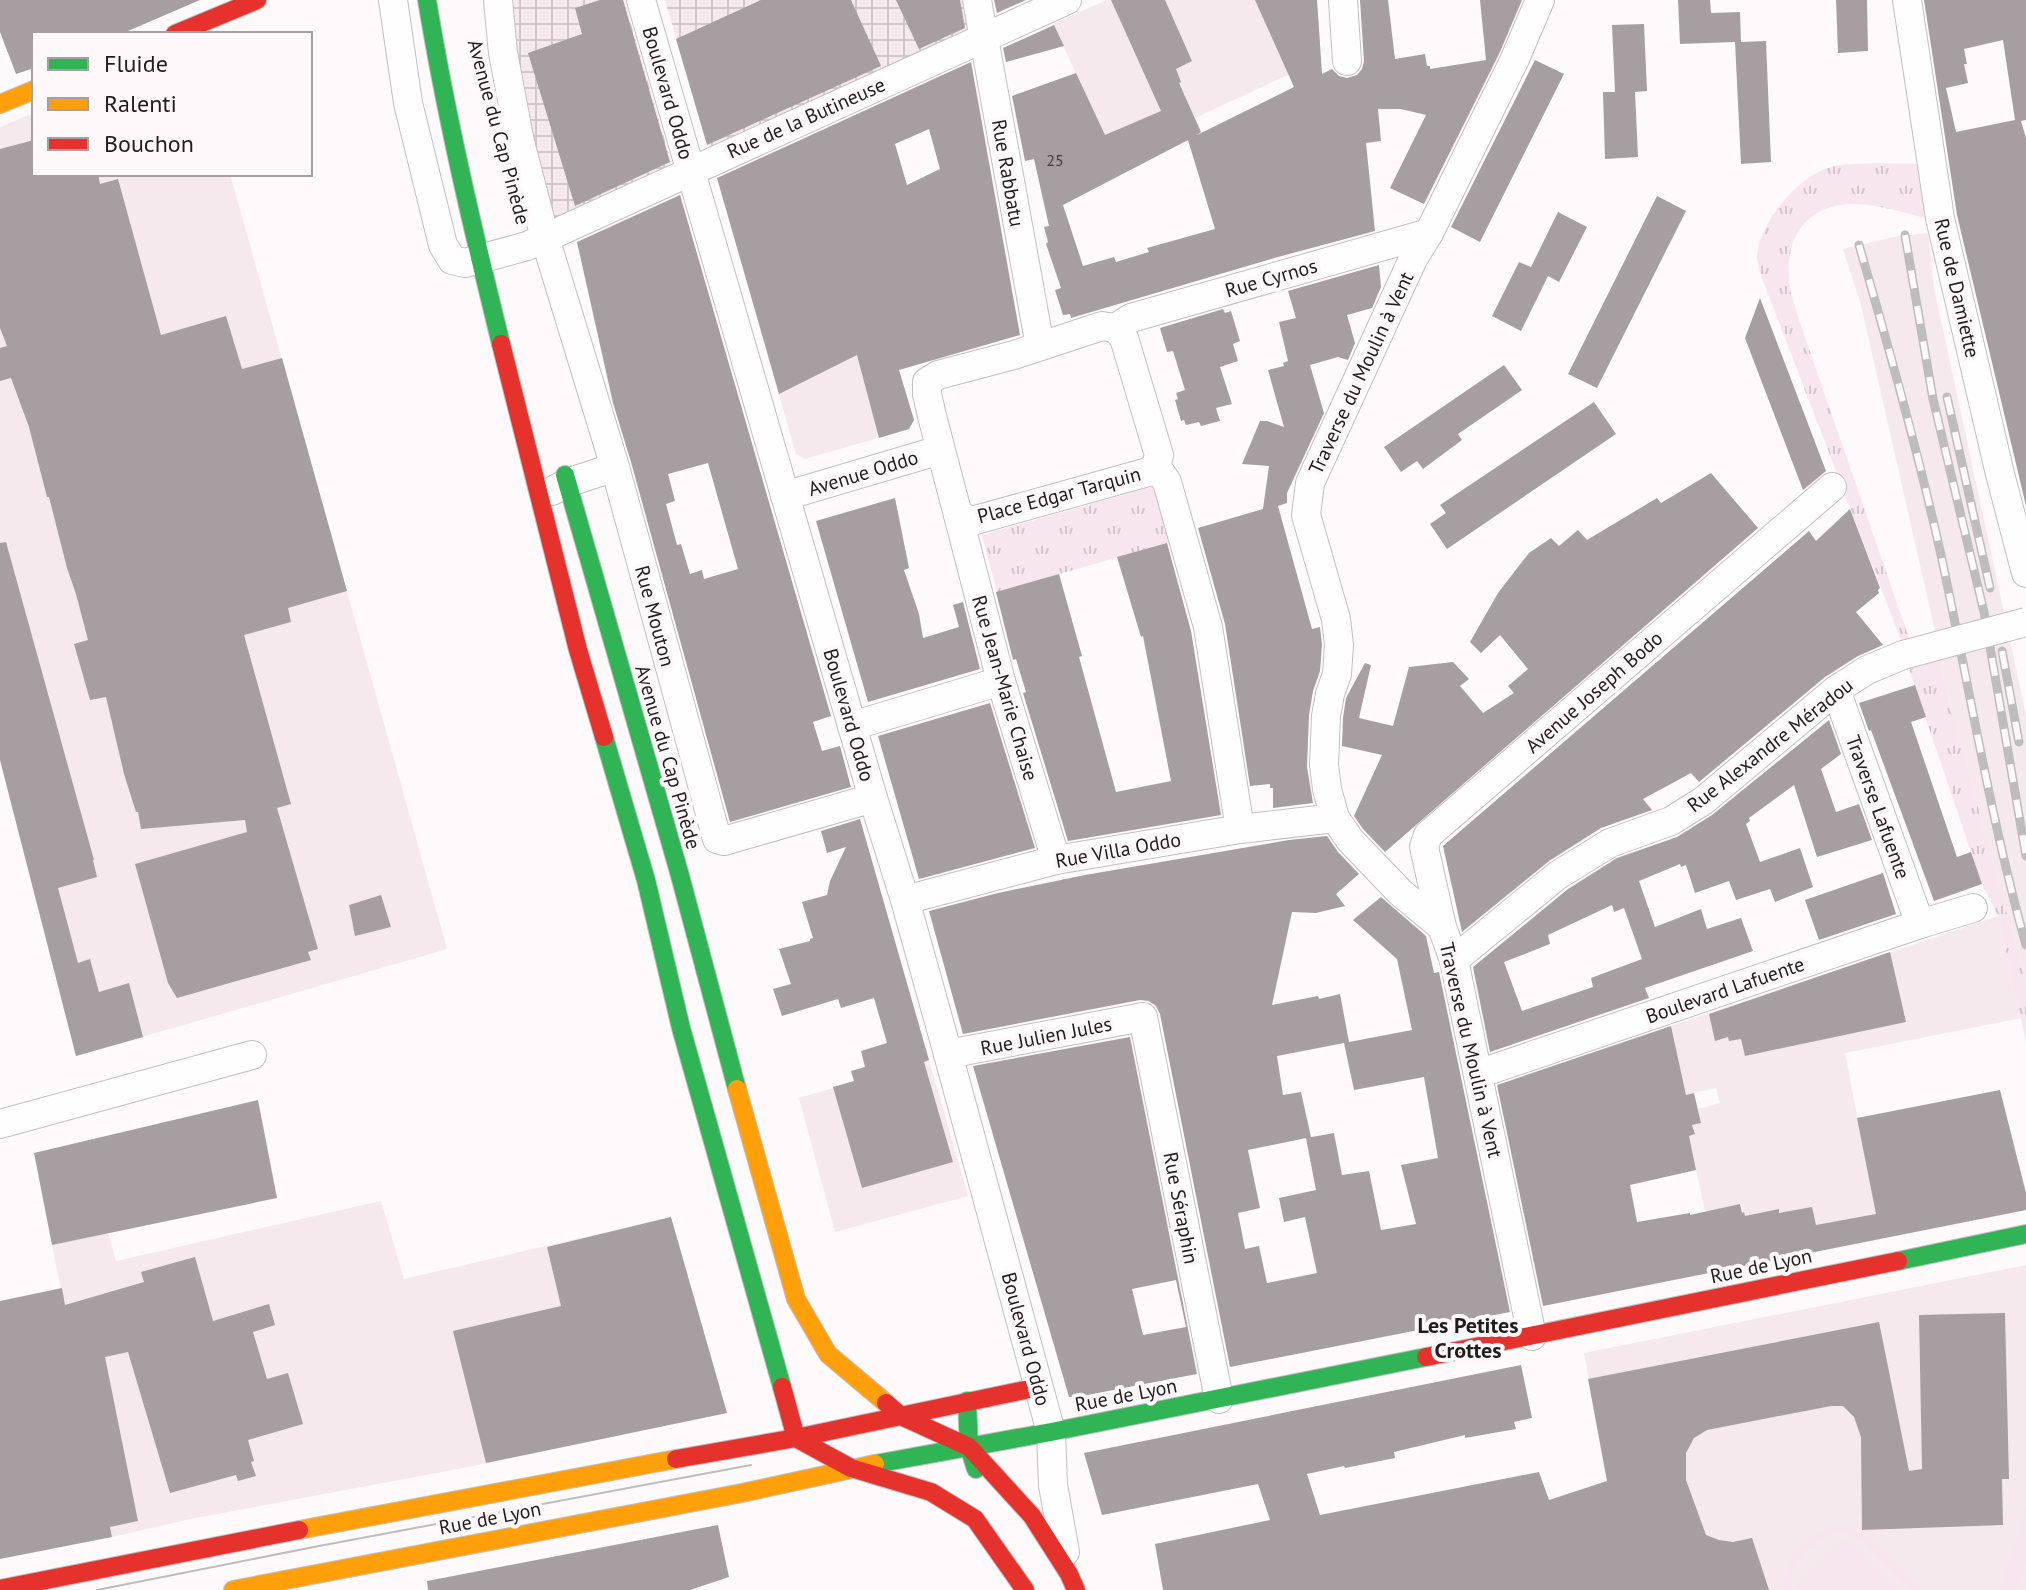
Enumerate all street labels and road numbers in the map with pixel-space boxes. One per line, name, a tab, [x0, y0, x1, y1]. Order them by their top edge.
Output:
street label: Boulevard Oddo	[637, 24, 699, 162]
street label: Avenue du Cap Pinède	[462, 37, 536, 227]
street label: Rue de la Butineuse	[723, 71, 889, 165]
street label: Rue Rabbatu	[986, 117, 1030, 229]
street label: Rue de Damiette	[1928, 216, 1986, 360]
street label: Rue Cyrnos	[1222, 252, 1320, 304]
street label: Traverse du Moulin à Vent	[1303, 267, 1419, 478]
street label: Avenue Oddo	[805, 444, 921, 502]
street label: Place Edgar Tarquin	[974, 461, 1144, 529]
street label: Rue Mouton	[629, 563, 681, 669]
street label: Rue Jean-Marie Chaise	[966, 592, 1044, 784]
street label: Avenue Joseph Bodo	[1520, 625, 1668, 759]
street label: Boulevard Oddo	[818, 646, 880, 784]
street label: Avenue du Cap Pinède	[629, 662, 707, 852]
street label: Rue Alexandre Méradou	[1682, 672, 1858, 818]
street label: Traverse Lafuente	[1840, 732, 1916, 882]
street label: Rue Villa Oddo	[1053, 826, 1183, 874]
street label: Traverse du Moulin à Vent	[1434, 940, 1509, 1161]
street label: Boulevard Lafuente	[1642, 951, 1808, 1029]
street label: Rue Julien Jules	[978, 1011, 1114, 1061]
street label: Rue Séraphin	[1157, 1150, 1205, 1266]
street label: Rue de Lyon	[1708, 1243, 1814, 1289]
street label: Boulevard Oddo	[996, 1269, 1056, 1409]
street label: Rue de Lyon	[1073, 1372, 1179, 1418]
street label: Rue de Lyon	[437, 1495, 543, 1541]

